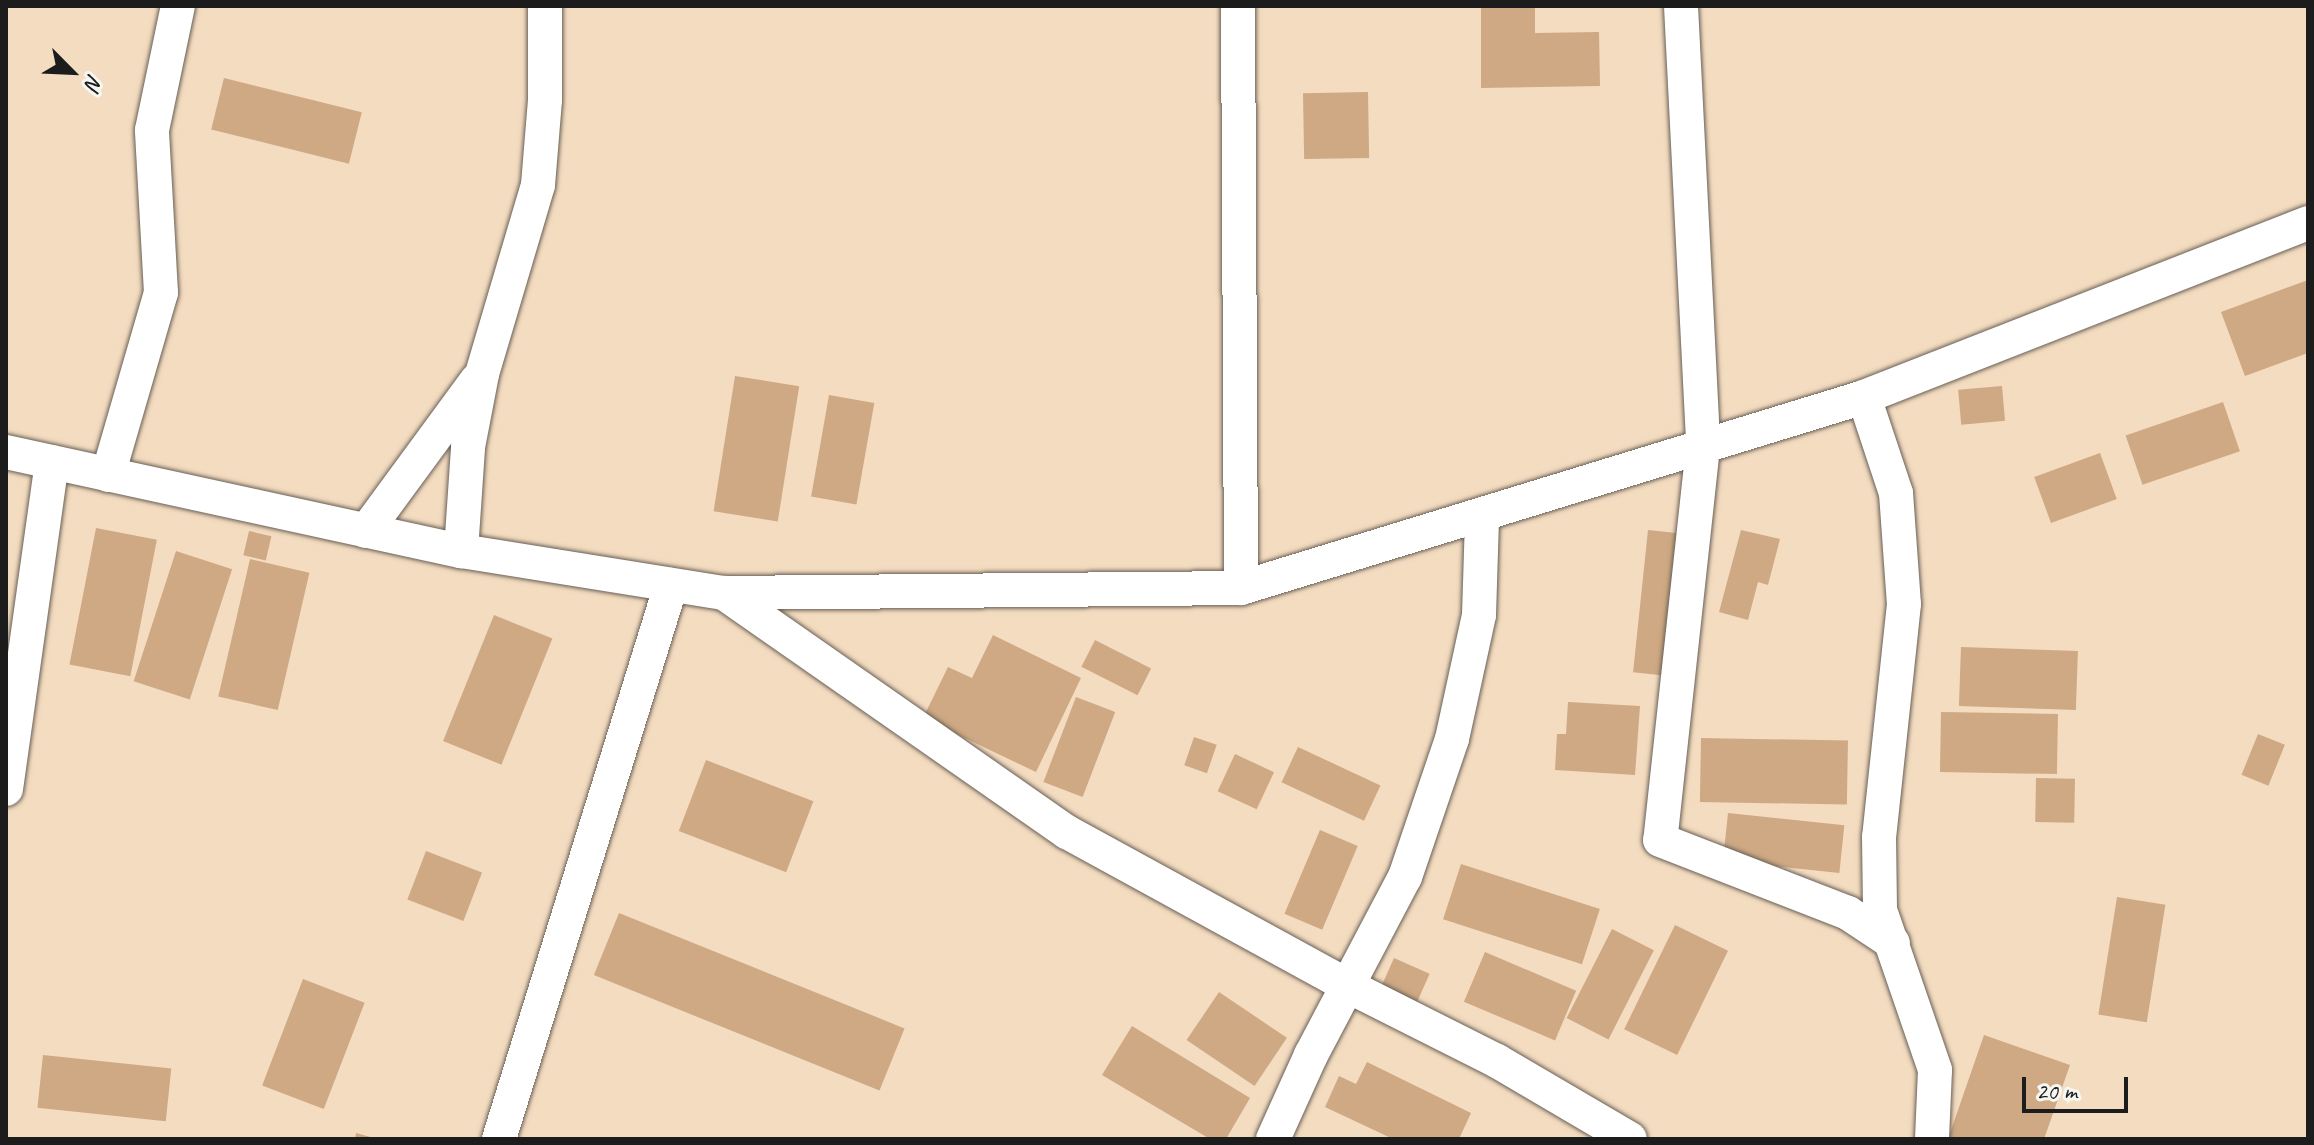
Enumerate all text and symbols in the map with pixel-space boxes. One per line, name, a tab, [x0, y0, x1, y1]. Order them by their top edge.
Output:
north arrow	[32, 32, 112, 112]
text: N	[78, 70, 109, 94]
scale bar	[2026, 1061, 2132, 1111]
text: 20 m	[2036, 1076, 2077, 1106]

